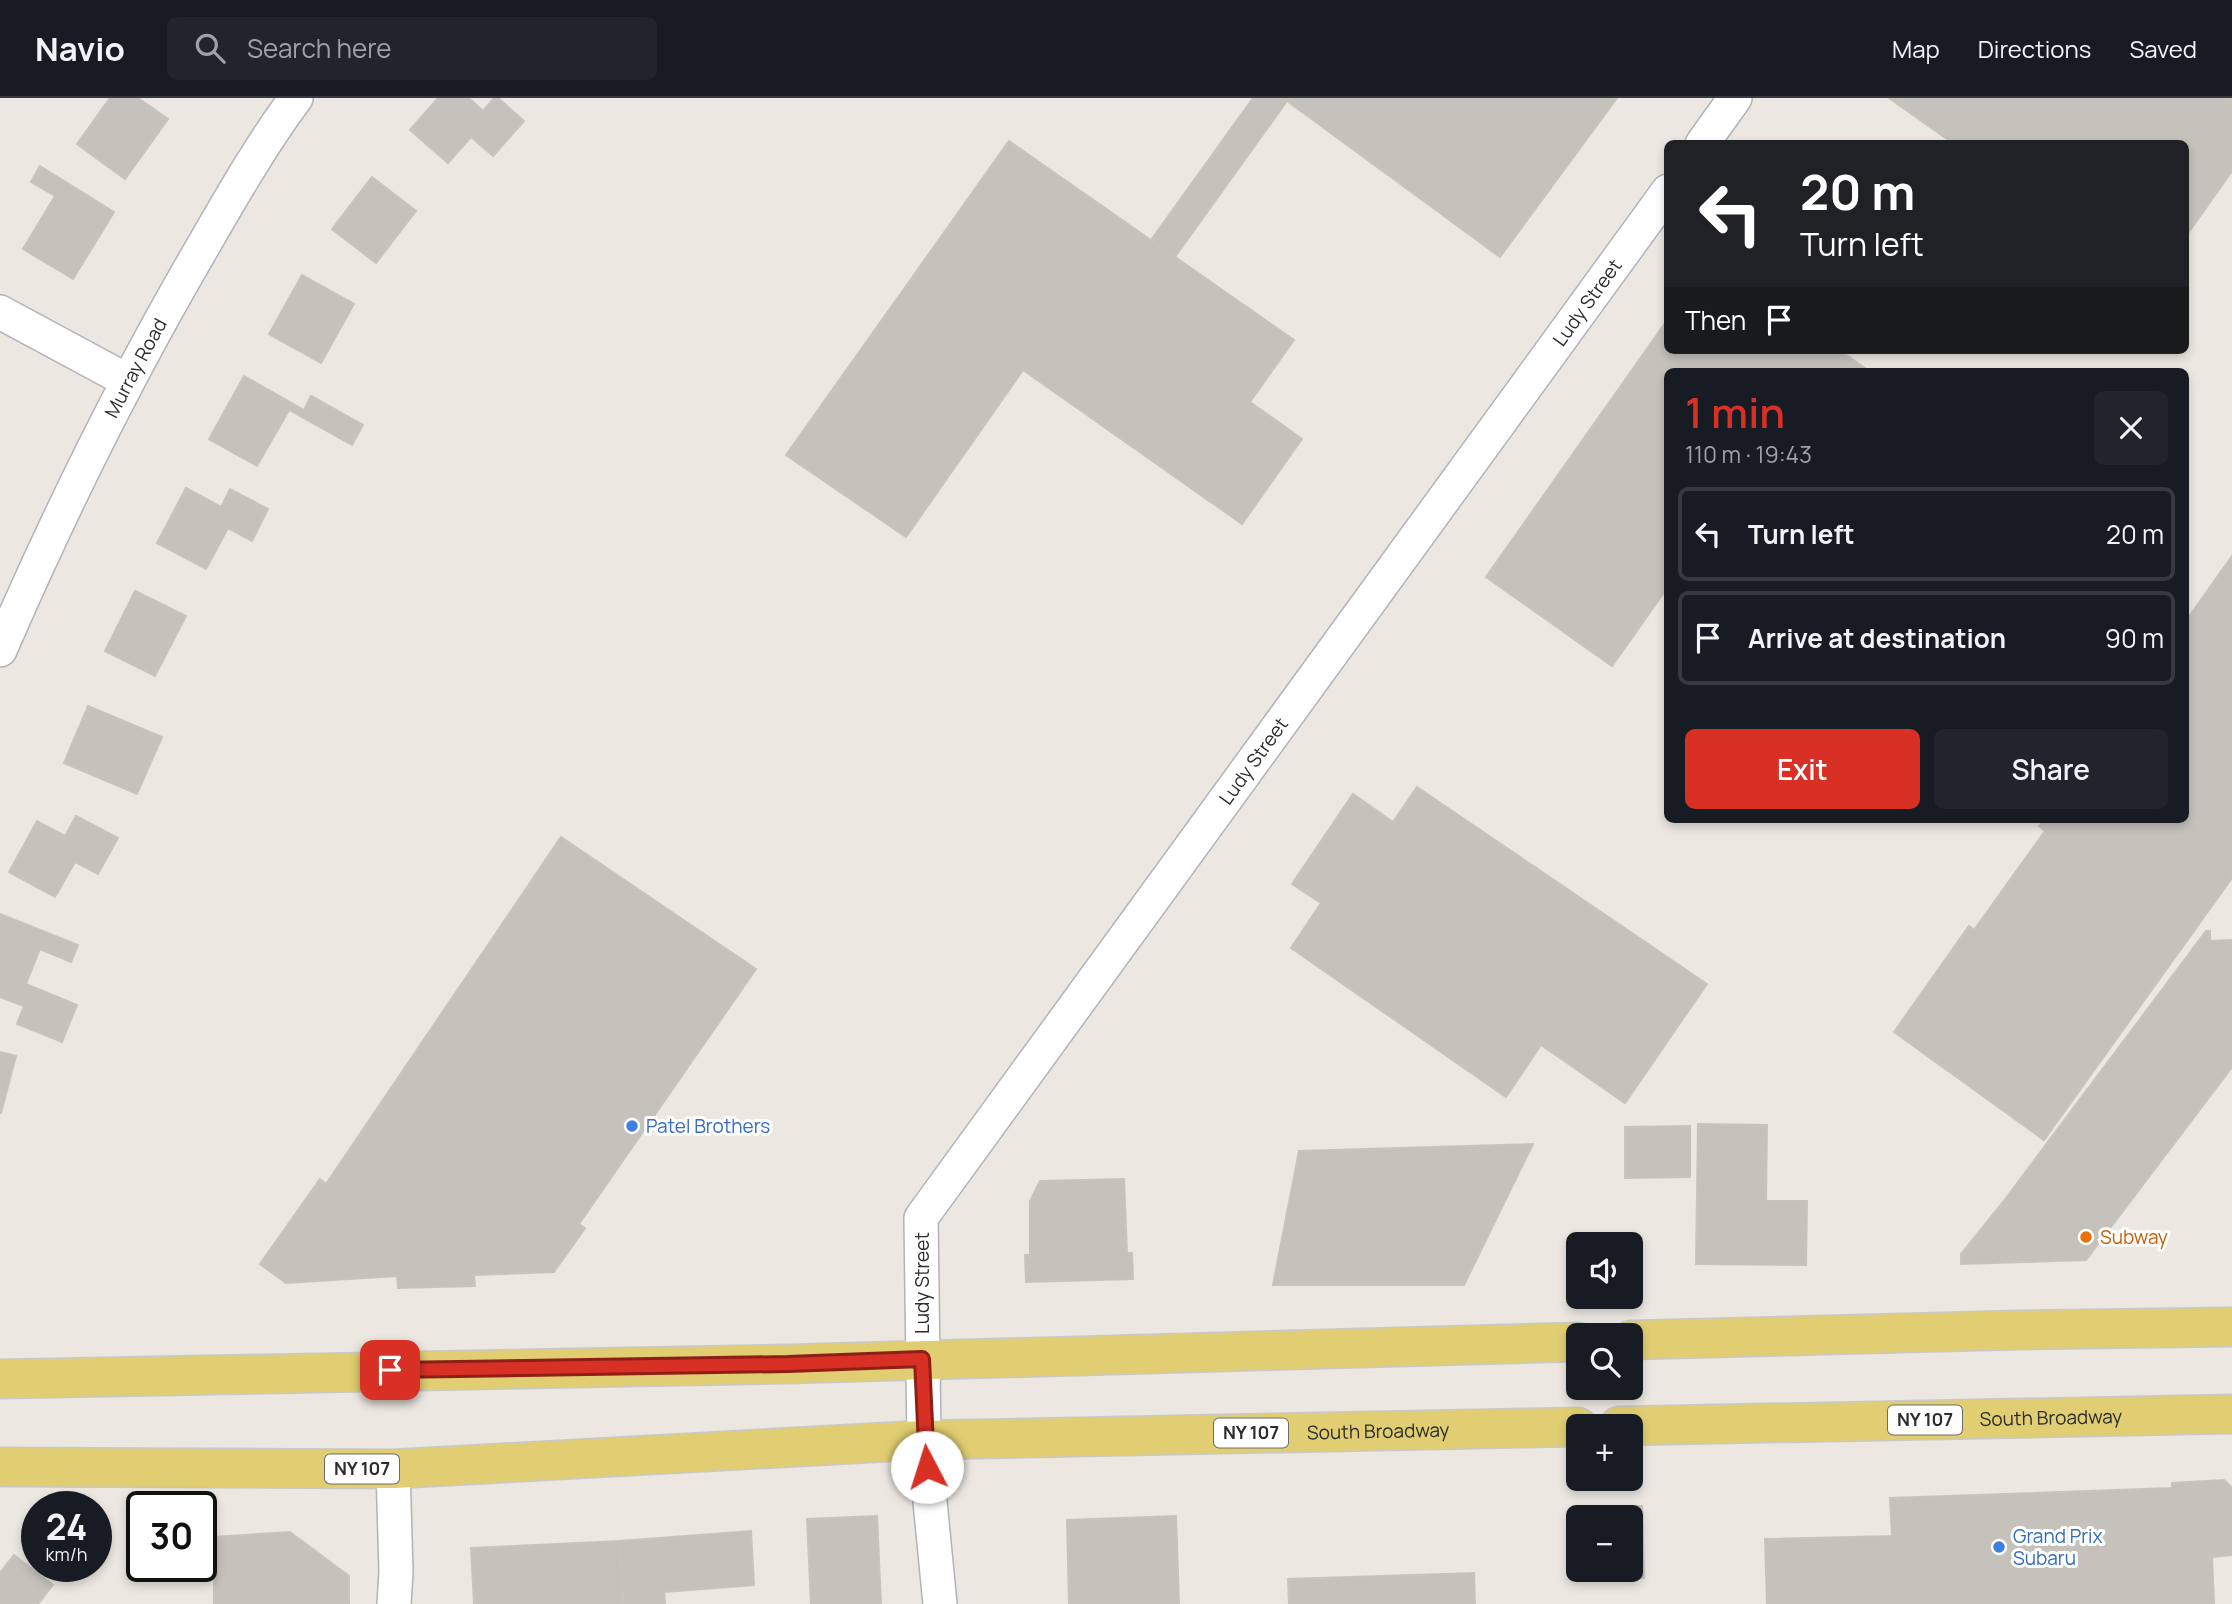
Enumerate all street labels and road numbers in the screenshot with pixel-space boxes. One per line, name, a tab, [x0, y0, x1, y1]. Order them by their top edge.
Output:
street label: Ludy Street	[1546, 254, 1627, 351]
street label: Murray Road	[98, 313, 173, 422]
street label: Ludy Street	[1213, 712, 1294, 810]
street label: Ludy Street	[909, 1232, 935, 1334]
street label: South Broadway	[1979, 1403, 2122, 1432]
road number: NY 107	[1888, 1406, 1962, 1434]
street label: South Broadway	[1307, 1417, 1450, 1445]
road number: NY 107	[1214, 1418, 1288, 1448]
road number: NY 107	[325, 1454, 399, 1484]

